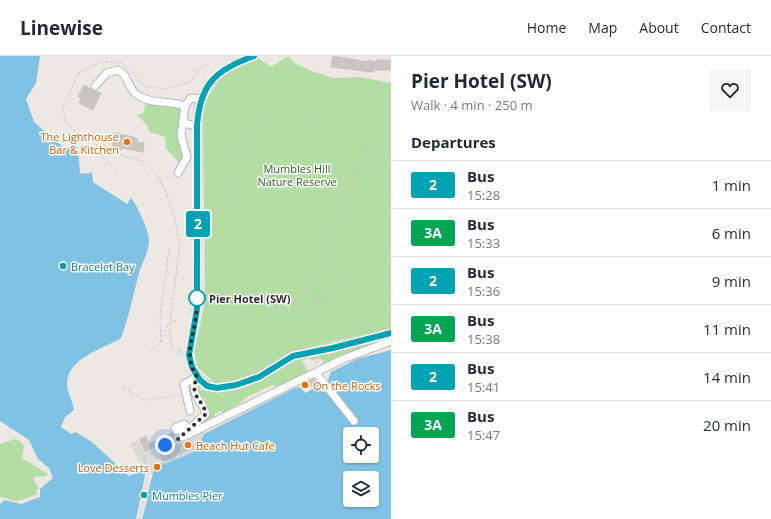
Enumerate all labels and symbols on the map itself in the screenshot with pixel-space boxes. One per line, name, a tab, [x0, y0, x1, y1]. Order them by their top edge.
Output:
place label: The Lighthouse Bar & Kitchen	[40, 129, 119, 157]
marker: The Lighthouse Bar & Kitchen	[122, 137, 132, 147]
park label: Mumbles Hill Nature Reserve	[257, 161, 337, 189]
line badge: 2	[185, 211, 211, 237]
place label: Bracelet Bay	[71, 259, 135, 274]
marker: Bracelet Bay	[58, 261, 68, 271]
marker: Pier Hotel (SW)	[188, 289, 206, 307]
place label: Pier Hotel (SW)	[209, 291, 291, 306]
place label: On the Rocks	[313, 378, 381, 393]
marker: On the Rocks	[300, 380, 310, 390]
your location	[155, 435, 175, 455]
place label: Beach Hut Cafe	[196, 438, 275, 453]
marker: Beach Hut Cafe	[183, 440, 193, 450]
place label: Love Desserts	[78, 460, 149, 475]
marker: Love Desserts	[152, 462, 162, 472]
place label: Mumbles Pier	[152, 488, 223, 503]
marker: Mumbles Pier	[139, 490, 149, 500]

